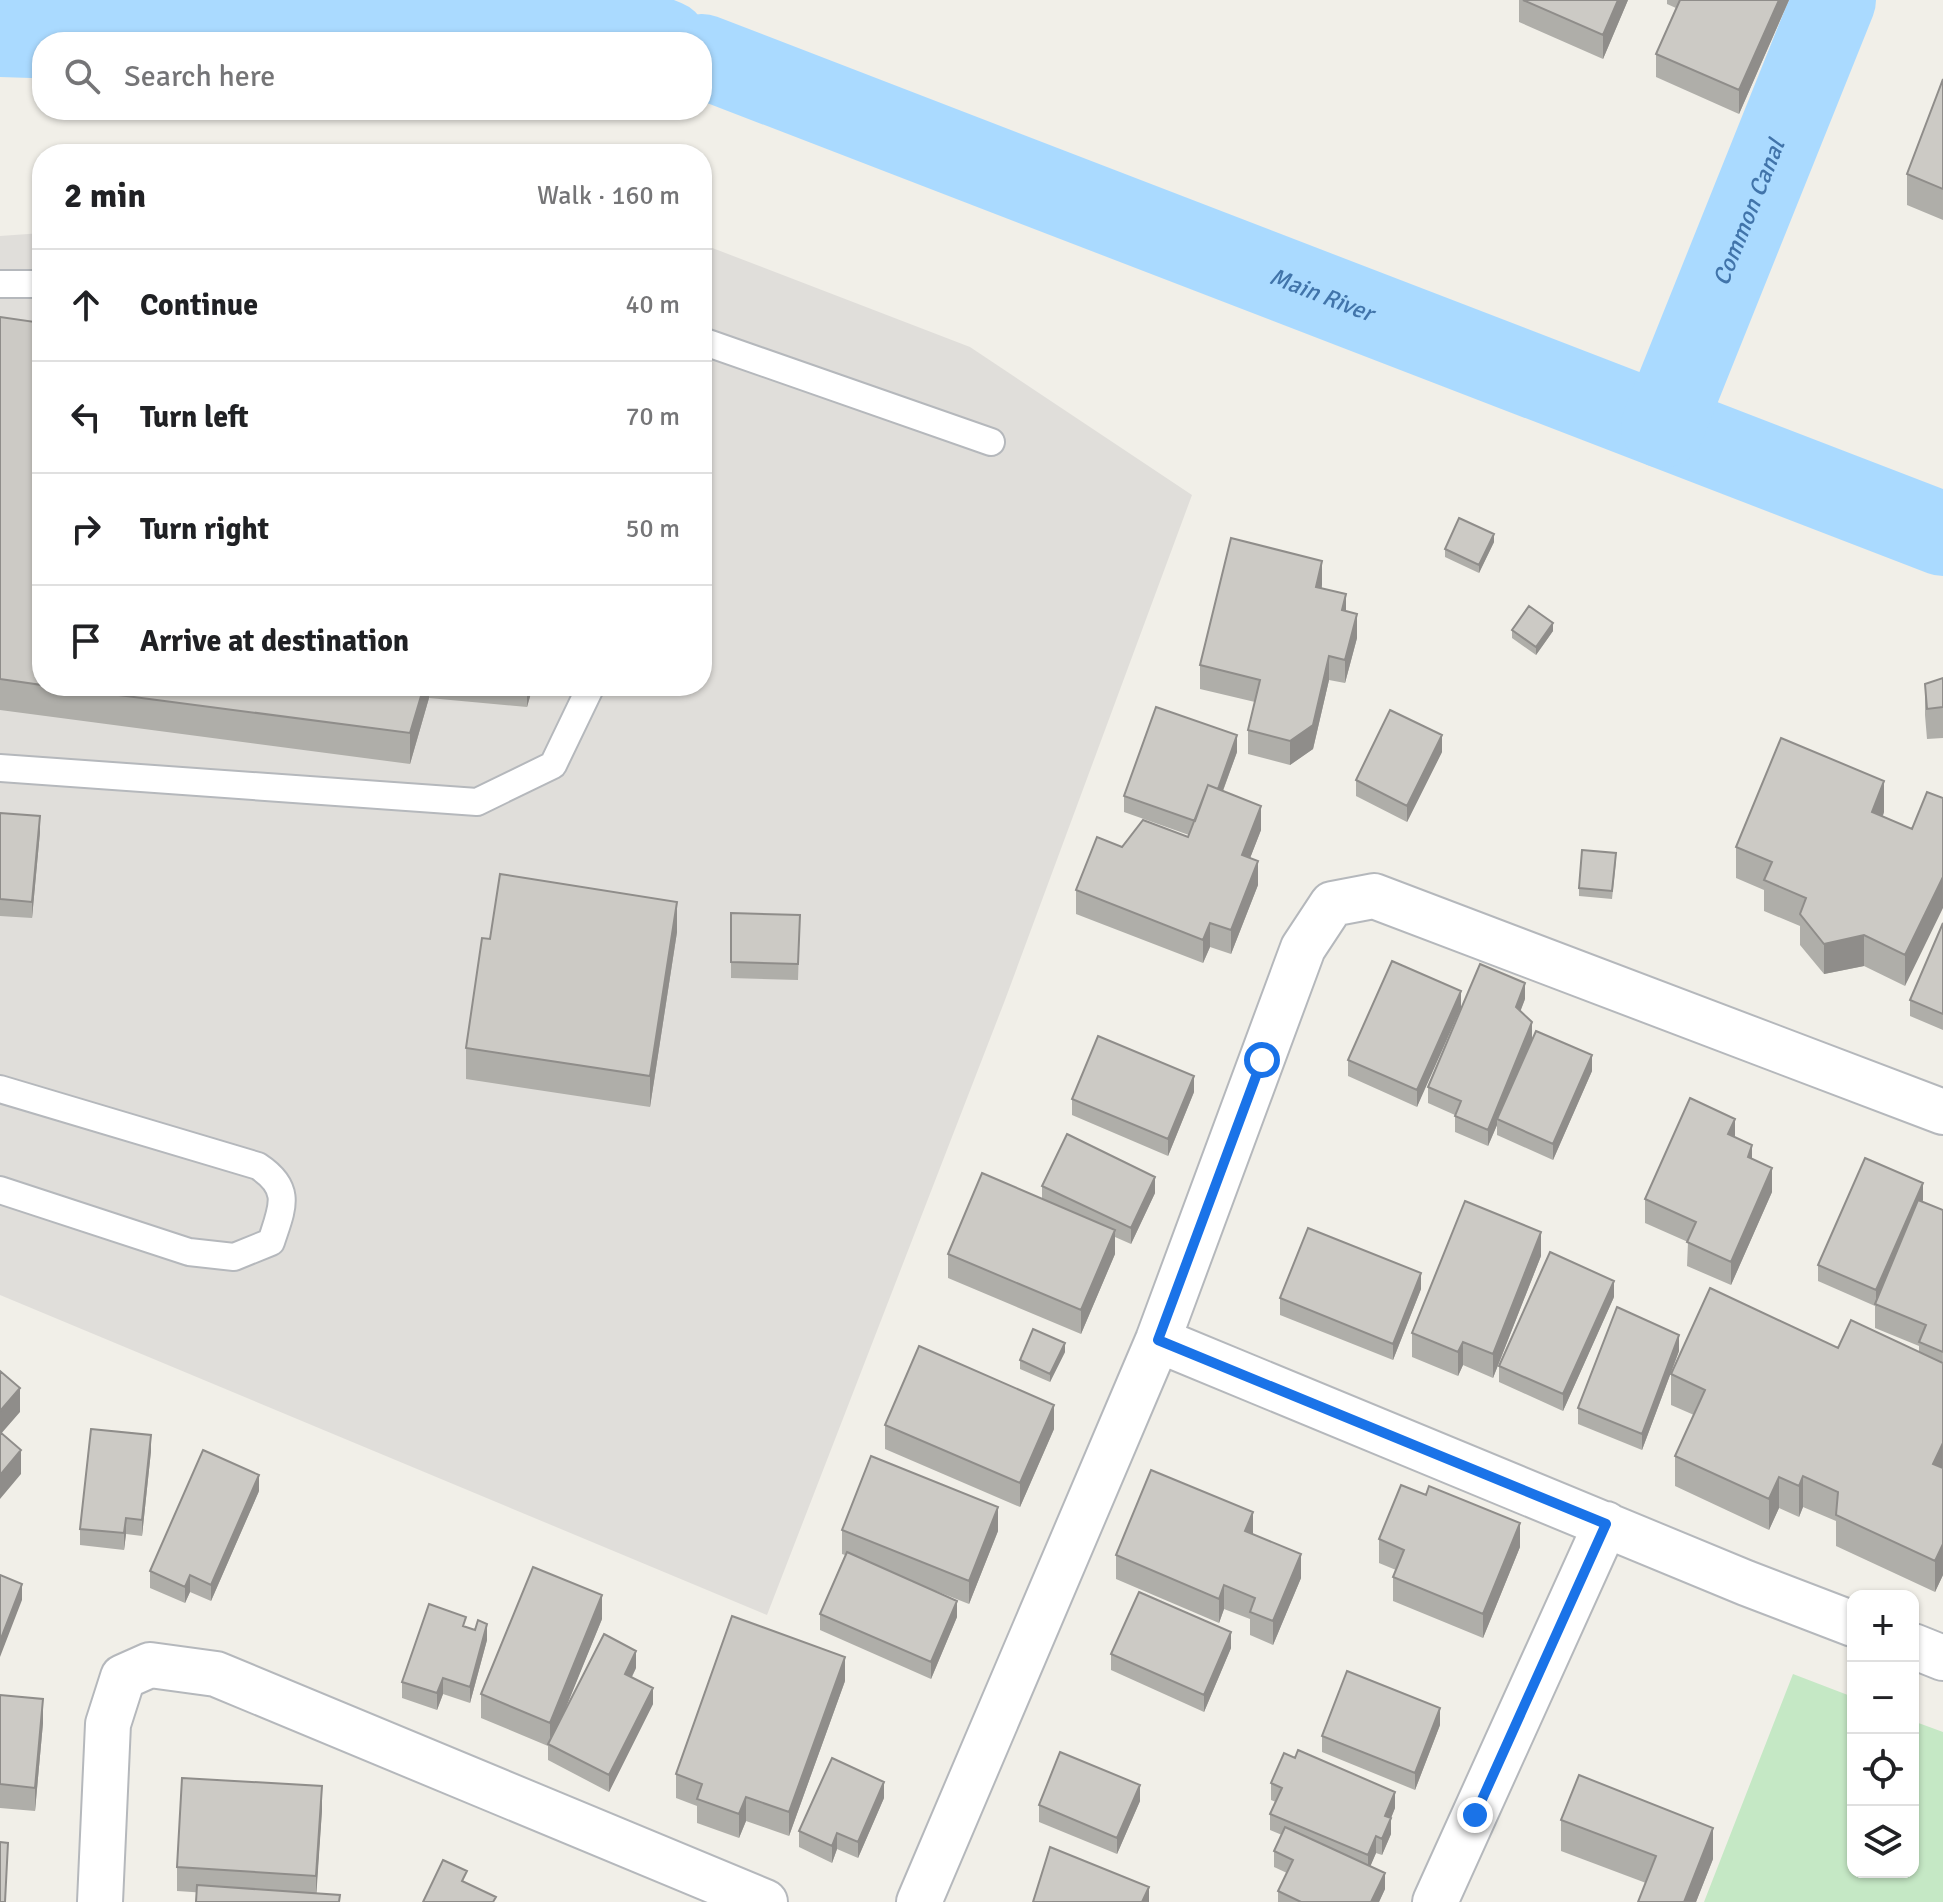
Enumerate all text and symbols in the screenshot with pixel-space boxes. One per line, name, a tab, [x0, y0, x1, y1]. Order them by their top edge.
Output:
search box	[32, 32, 712, 120]
icon: search	[60, 54, 104, 98]
text: Search here	[124, 58, 275, 95]
water label: Common Canal	[1706, 133, 1792, 290]
text: 2 min	[64, 175, 146, 217]
text: Walk · 160 m	[537, 180, 680, 212]
water label: Main River	[1266, 261, 1381, 329]
icon: ahead	[64, 283, 108, 327]
text: Continue	[140, 287, 258, 324]
text: 40 m	[625, 289, 680, 321]
icon: left	[64, 395, 108, 439]
text: Turn left	[140, 399, 249, 436]
text: 70 m	[625, 401, 680, 433]
icon: right	[64, 507, 108, 551]
text: Turn right	[140, 511, 269, 548]
text: 50 m	[625, 513, 680, 545]
icon: arrive	[64, 619, 108, 663]
text: Arrive at destination	[140, 623, 409, 660]
route start	[1244, 1042, 1280, 1078]
map controls	[1847, 1590, 1919, 1878]
button: +	[1847, 1590, 1919, 1662]
button: −	[1847, 1662, 1919, 1734]
button: locate	[1847, 1734, 1919, 1806]
route end	[1457, 1797, 1493, 1833]
button: layers	[1847, 1806, 1919, 1878]

